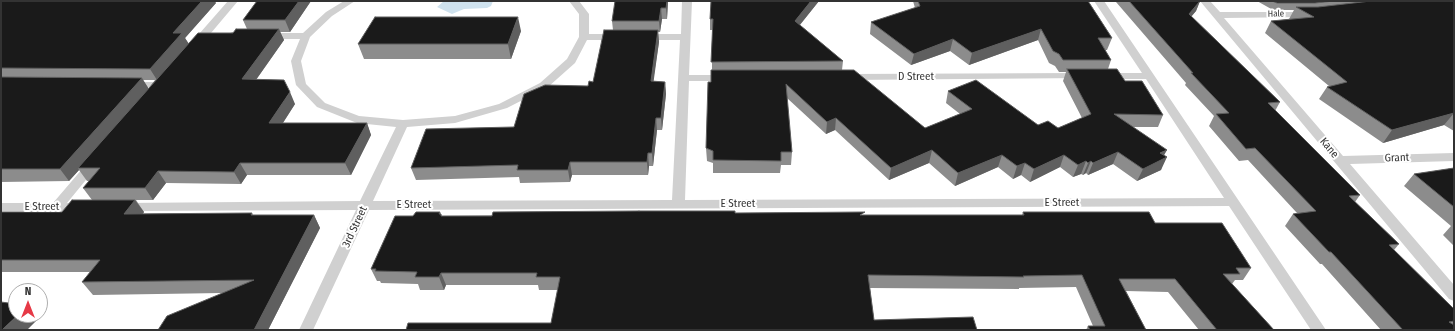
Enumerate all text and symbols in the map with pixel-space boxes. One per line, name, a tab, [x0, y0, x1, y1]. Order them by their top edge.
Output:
street label: Hale	[1268, 8, 1284, 20]
street label: D Street	[898, 70, 934, 84]
street label: Kane	[1317, 135, 1341, 161]
street label: Grant	[1384, 151, 1410, 165]
street label: E Street	[1045, 196, 1079, 210]
street label: E Street	[721, 197, 755, 211]
street label: E Street	[397, 198, 431, 212]
street label: E Street	[25, 200, 59, 214]
street label: 3rd Street	[340, 204, 370, 250]
north arrow	[8, 283, 48, 323]
text: N	[25, 285, 31, 298]

